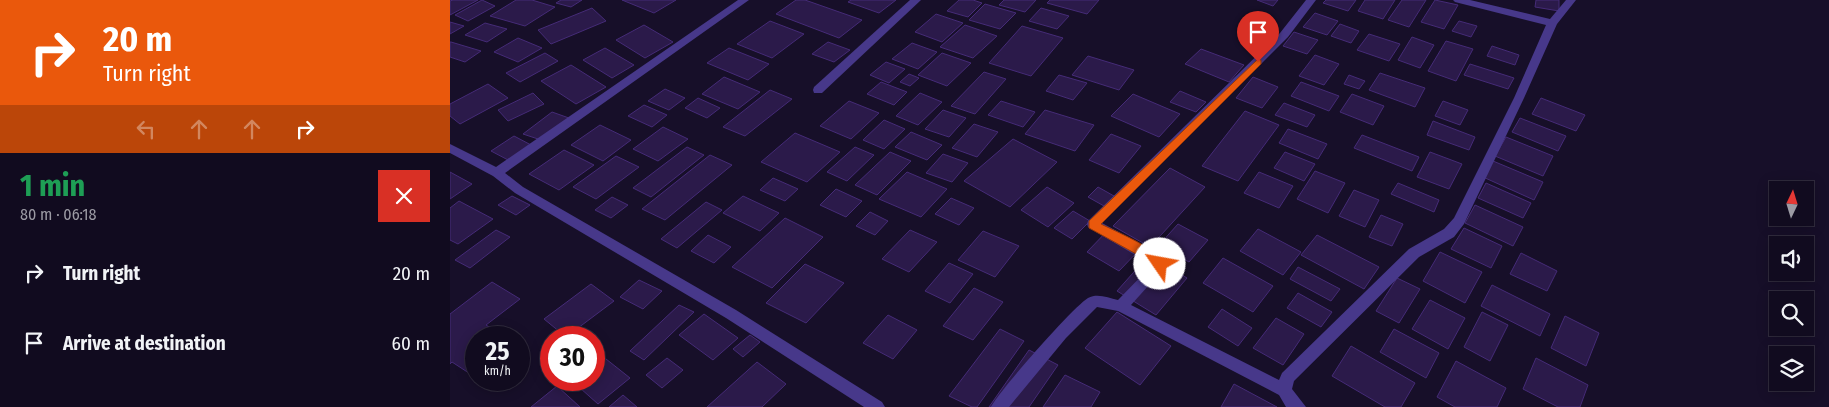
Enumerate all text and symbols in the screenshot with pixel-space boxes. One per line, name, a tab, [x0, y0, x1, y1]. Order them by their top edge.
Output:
pin	[1237, 11, 1279, 62]
text: 20 m	[103, 18, 172, 60]
icon: arrive	[1244, 18, 1272, 46]
icon: right	[20, 20, 85, 85]
text: Turn right	[103, 60, 191, 87]
icon: left	[132, 115, 160, 143]
icon: ahead	[185, 115, 213, 143]
icon: ahead	[238, 115, 266, 143]
icon: right	[291, 115, 319, 143]
text: 1 min	[20, 168, 85, 204]
button: close	[378, 170, 430, 222]
north arrow	[1769, 181, 1814, 226]
map controls	[1769, 181, 1814, 391]
text: 80 m · 06:18	[20, 205, 97, 224]
button: sound	[1769, 236, 1814, 281]
position arrow	[1133, 237, 1185, 289]
icon: right	[20, 259, 48, 287]
text: Turn right	[63, 262, 140, 285]
text: 20 m	[393, 262, 430, 285]
button: search	[1769, 291, 1814, 336]
speed limit sign: 30	[540, 326, 605, 391]
icon: arrive	[20, 329, 48, 357]
text: Arrive at destination	[63, 332, 226, 355]
text: 60 m	[392, 332, 430, 355]
text: 25	[486, 337, 509, 367]
button: layers	[1769, 346, 1814, 391]
text: km/h	[484, 364, 511, 378]

